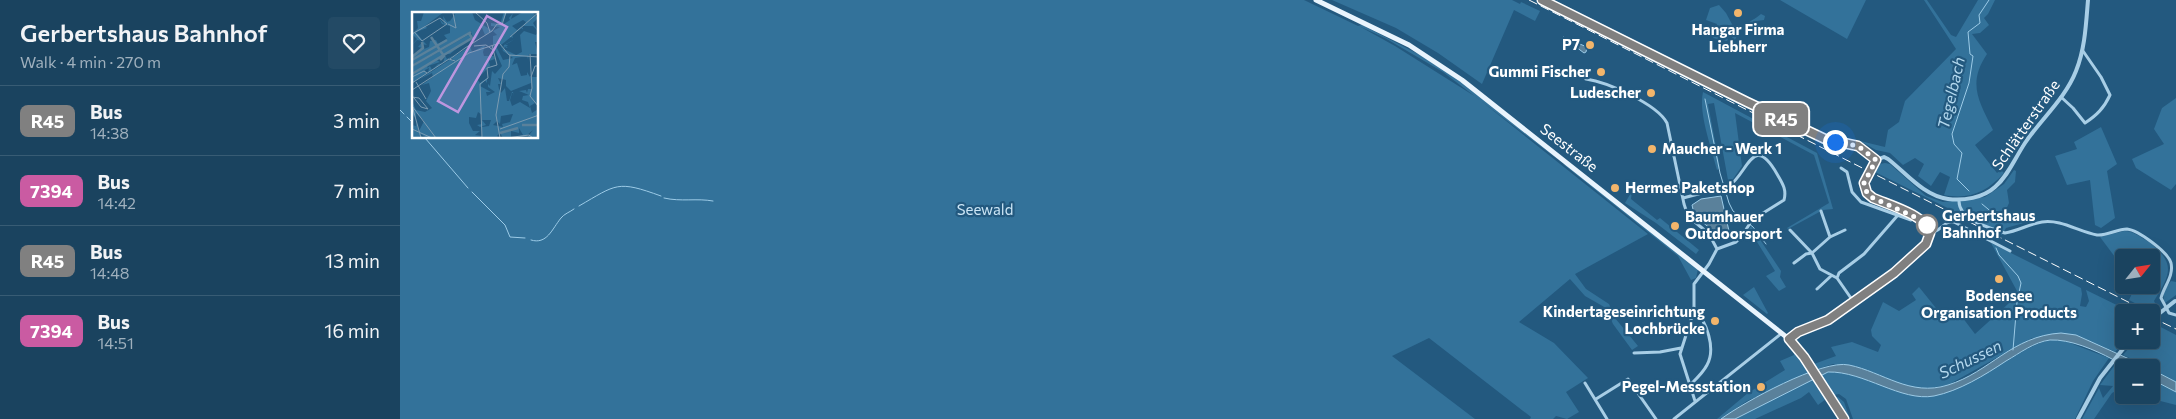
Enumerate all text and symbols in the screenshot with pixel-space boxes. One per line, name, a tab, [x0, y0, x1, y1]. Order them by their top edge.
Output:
marker: Hangar Firma Liebherr	[1732, 7, 1744, 19]
inset map	[412, 12, 539, 139]
button: heart	[328, 17, 380, 69]
text: Gerbertshaus Bahnhof	[20, 18, 267, 47]
place label: Hangar Firma Liebherr	[1692, 20, 1785, 55]
place label: P7	[1562, 35, 1580, 53]
marker: P7	[1584, 39, 1596, 51]
text: Walk · 4 min · 270 m	[20, 52, 161, 71]
water label: Tegelbach	[1933, 55, 1968, 131]
place label: Gummi Fischer	[1488, 62, 1591, 80]
marker: Gummi Fischer	[1595, 66, 1607, 78]
street label: Schlätterstraße	[1987, 76, 2063, 173]
place label: Ludescher	[1570, 83, 1641, 101]
marker: Ludescher	[1645, 87, 1657, 99]
text: Bus	[90, 100, 122, 123]
line badge: R45	[1752, 103, 1810, 135]
text: R45	[1764, 108, 1798, 130]
text: 3 min	[333, 109, 380, 132]
text: R45	[31, 110, 64, 132]
street label: Seestraße	[1537, 119, 1602, 175]
text: 14:38	[90, 123, 129, 142]
your location	[1823, 130, 1848, 155]
place label: Maucher - Werk 1	[1662, 139, 1782, 157]
marker: Maucher - Werk 1	[1646, 143, 1658, 155]
text: Bus	[98, 170, 130, 193]
place label: Hermes Paketshop	[1625, 178, 1755, 196]
text: 7 min	[334, 179, 380, 202]
text: 7394	[30, 180, 73, 202]
marker: Hermes Paketshop	[1609, 182, 1621, 194]
text: 14:42	[98, 193, 136, 212]
park label: Seewald	[957, 200, 1013, 218]
place label: Gerbertshaus Bahnhof	[1942, 206, 2035, 241]
place label: Baumhauer Outdoorsport	[1685, 207, 1782, 242]
marker: Gerbertshaus Bahnhof	[1916, 214, 1938, 236]
marker: Baumhauer Outdoorsport	[1669, 220, 1681, 232]
text: Bus	[90, 240, 122, 263]
text: 13 min	[325, 249, 380, 272]
north arrow	[2115, 249, 2160, 294]
map controls	[2115, 249, 2160, 404]
text: R45	[31, 250, 64, 272]
text: 14:48	[90, 263, 130, 282]
marker: Bodensee Organisation Products	[1993, 273, 2005, 285]
place label: Bodensee Organisation Products	[1921, 286, 2077, 321]
place label: Kindertageseinrichtung Lochbrücke	[1543, 302, 1705, 337]
button: +	[2115, 304, 2160, 349]
text: Bus	[98, 310, 130, 333]
marker: Kindertageseinrichtung Lochbrücke	[1709, 315, 1721, 327]
text: 16 min	[324, 319, 380, 342]
text: 7394	[30, 320, 73, 342]
text: 14:51	[98, 333, 134, 352]
water label: Schussen	[1935, 335, 2004, 382]
button: −	[2115, 359, 2160, 404]
place label: Pegel-Messstation	[1622, 377, 1751, 395]
marker: Pegel-Messstation	[1755, 381, 1767, 393]

